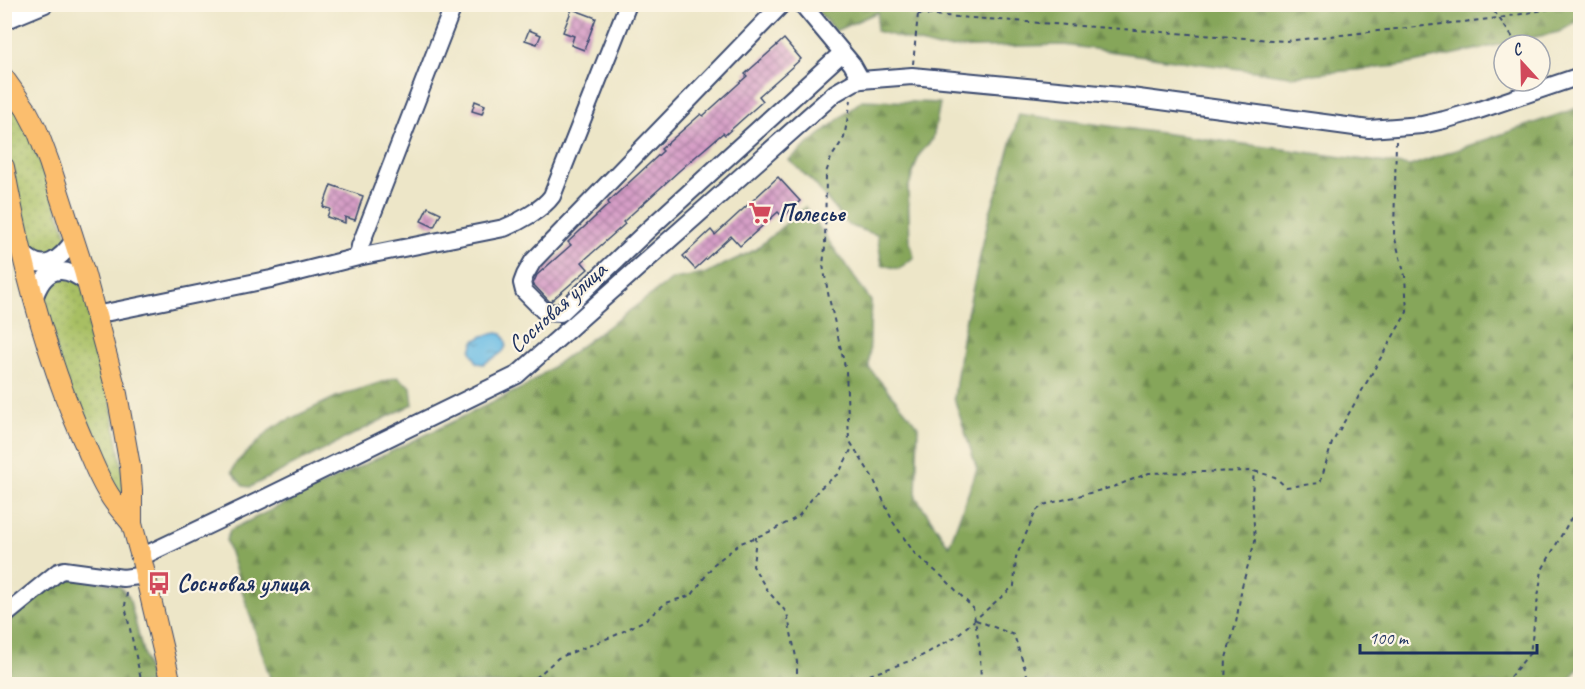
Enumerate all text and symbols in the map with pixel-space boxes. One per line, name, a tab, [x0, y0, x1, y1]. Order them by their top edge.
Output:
north arrow	[1492, 33, 1552, 93]
text: С	[1509, 38, 1526, 61]
place label: Полесье	[778, 198, 847, 228]
supermarket icon: Полесье	[747, 200, 773, 226]
street label: Сосновая улица	[501, 254, 614, 359]
place label: Сосновая улица	[177, 568, 311, 598]
bus stop icon: Сосновая улица	[146, 570, 172, 596]
scale bar	[1360, 617, 1537, 655]
text: 100 m	[1369, 627, 1410, 649]

